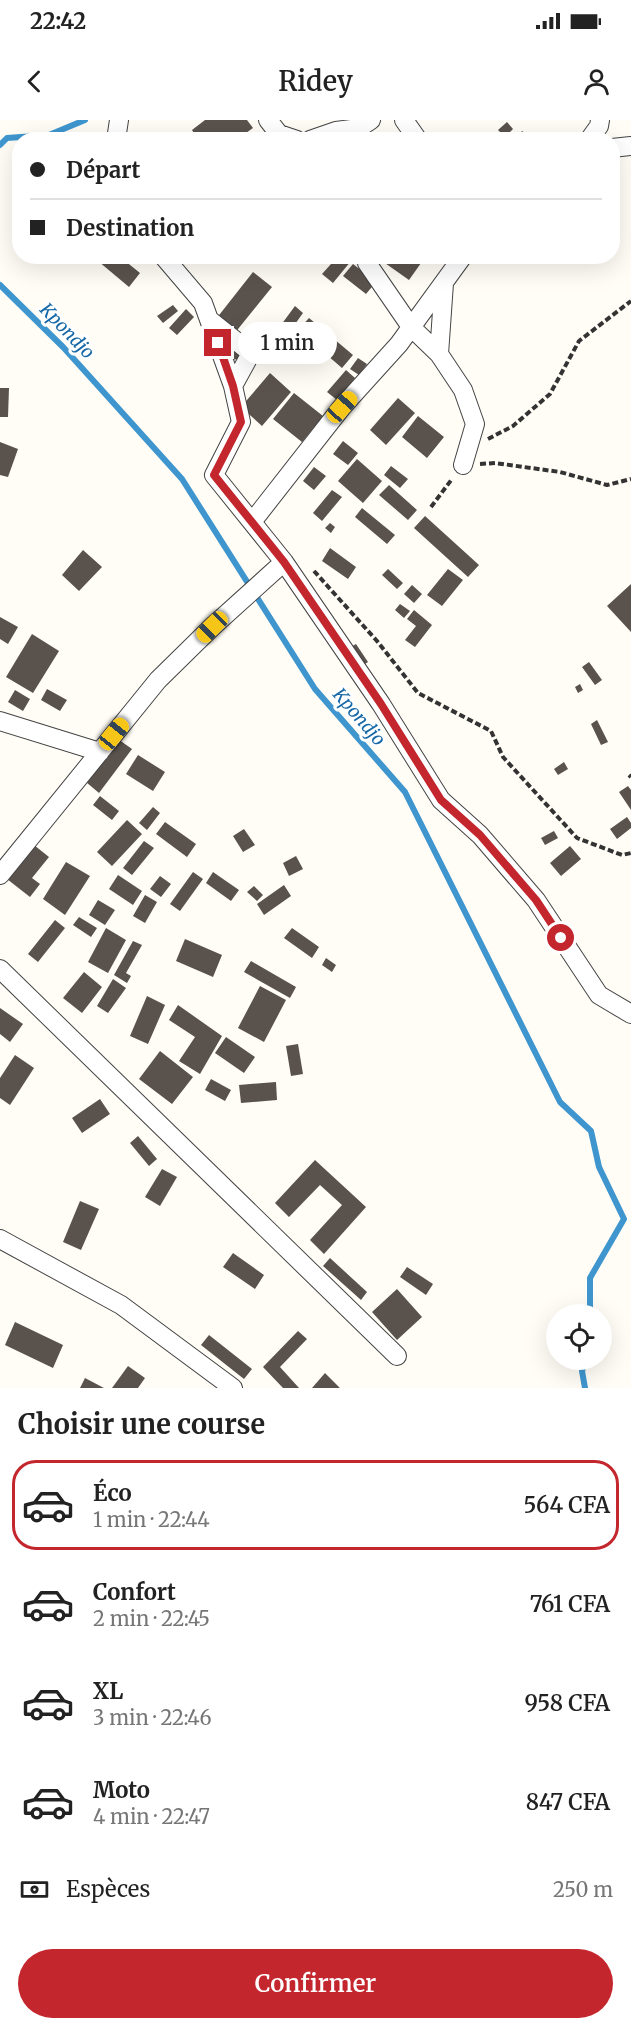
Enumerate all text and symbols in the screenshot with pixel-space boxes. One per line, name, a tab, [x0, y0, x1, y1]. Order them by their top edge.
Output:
text: 22:42	[30, 7, 86, 35]
text: Ridey	[278, 64, 353, 98]
icon: back	[18, 65, 51, 98]
icon: person	[580, 65, 613, 98]
text: Départ	[66, 156, 140, 184]
text: Destination	[66, 214, 194, 242]
water label: Kpondjo	[35, 297, 99, 363]
callout: 1 min	[239, 322, 338, 364]
route end	[204, 329, 231, 356]
text: 1 min	[261, 330, 314, 355]
car	[323, 388, 361, 426]
car	[193, 608, 231, 646]
water label: Kpondjo	[328, 682, 391, 750]
car	[96, 714, 132, 754]
route start	[547, 924, 574, 951]
map controls	[546, 1304, 612, 1370]
button: locate	[546, 1304, 612, 1370]
text: Choisir une course	[18, 1407, 265, 1441]
icon: car	[21, 1478, 75, 1532]
text: Éco	[93, 1479, 132, 1507]
text: 564 CFA	[523, 1491, 610, 1519]
text: 1 min · 22:44	[93, 1507, 210, 1532]
icon: car	[21, 1577, 75, 1631]
text: Confort	[93, 1578, 176, 1606]
text: 761 CFA	[530, 1590, 610, 1618]
text: 2 min · 22:45	[93, 1606, 210, 1631]
icon: car	[21, 1676, 75, 1730]
text: XL	[93, 1677, 123, 1705]
text: 958 CFA	[524, 1689, 610, 1717]
text: 3 min · 22:46	[93, 1705, 212, 1730]
icon: car	[21, 1775, 75, 1829]
text: Moto	[93, 1776, 150, 1804]
text: 847 CFA	[526, 1788, 610, 1816]
text: 4 min · 22:47	[93, 1804, 210, 1829]
icon: cash	[18, 1873, 51, 1906]
text: Espèces	[66, 1875, 150, 1903]
text: 250 m	[553, 1877, 613, 1902]
button: Confirmer	[18, 1949, 613, 2018]

